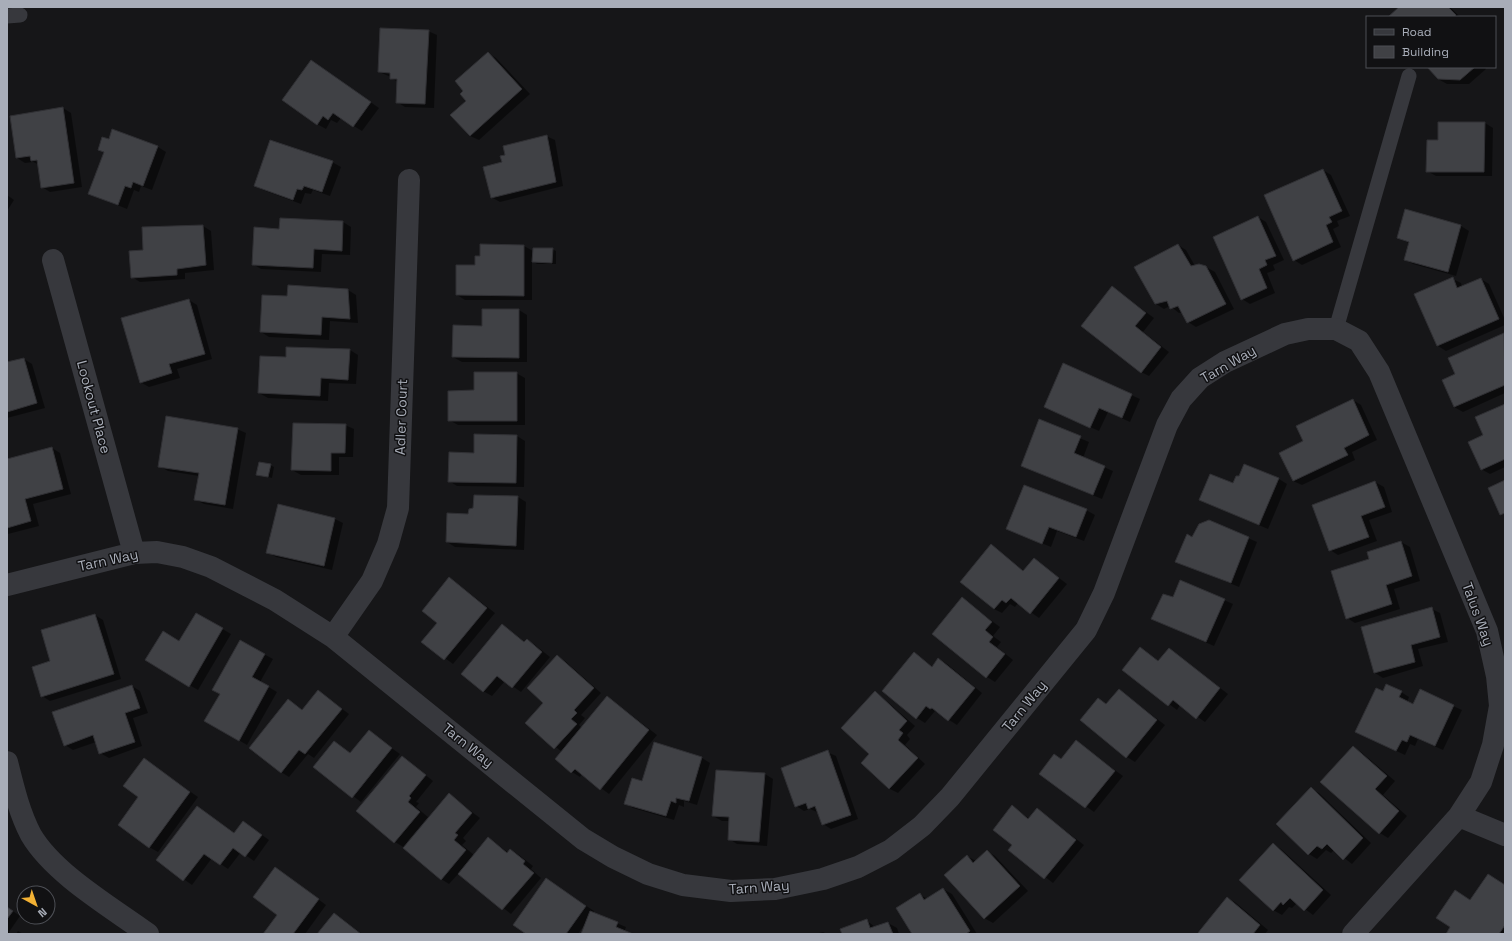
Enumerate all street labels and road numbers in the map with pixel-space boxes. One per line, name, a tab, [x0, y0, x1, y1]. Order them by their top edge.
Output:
street label: Tarn Way	[1197, 341, 1259, 387]
street label: Lookout Place	[73, 358, 115, 456]
street label: Adler Court	[391, 379, 411, 455]
street label: Tarn Way	[76, 545, 140, 575]
street label: Talus Way	[1458, 580, 1498, 648]
street label: Tarn Way	[998, 677, 1050, 735]
street label: Tarn Way	[439, 719, 497, 771]
street label: Tarn Way	[728, 876, 790, 898]

